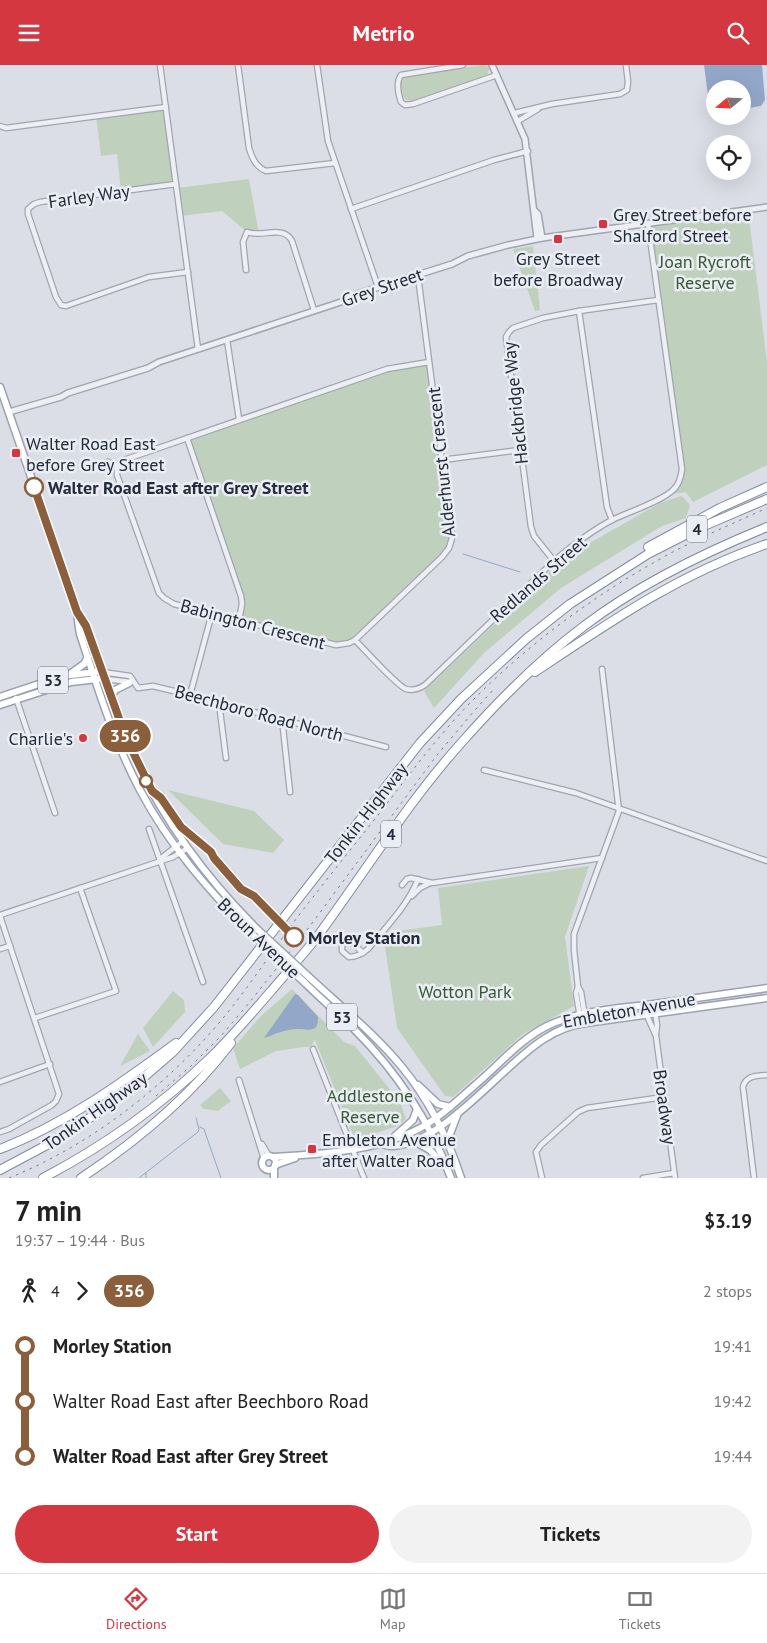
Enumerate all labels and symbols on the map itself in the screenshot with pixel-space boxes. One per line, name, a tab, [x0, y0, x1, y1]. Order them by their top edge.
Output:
north arrow	[706, 80, 751, 125]
street label: Farley Way	[47, 179, 132, 213]
place label: Grey Street before Shalford Street	[613, 203, 752, 247]
marker: Grey Street before Shalford Street	[597, 218, 609, 230]
marker: Grey Street before Broadway	[552, 233, 564, 245]
place label: Grey Street before Broadway	[493, 247, 623, 291]
park label: Joan Rycroft Reserve	[658, 250, 751, 294]
street label: Grey Street	[338, 262, 426, 312]
street label: Hackbridge Way	[497, 340, 533, 465]
street label: Alderhurst Crescent	[422, 386, 460, 538]
place label: Walter Road East before Grey Street	[26, 432, 165, 476]
marker: Walter Road East before Grey Street	[10, 447, 22, 459]
place label: Walter Road East after Grey Street	[48, 476, 309, 499]
marker: Walter Road East after Grey Street	[24, 477, 44, 497]
road number: 4	[687, 515, 707, 543]
street label: Redlands Street	[485, 531, 591, 627]
street label: Babington Crescent	[178, 594, 328, 654]
road number: 53	[38, 667, 68, 693]
street label: Beechboro Road North	[172, 679, 346, 747]
line badge: 356	[96, 720, 154, 752]
place label: Charlie's	[8, 727, 73, 750]
marker: Charlie's	[77, 732, 89, 744]
street label: Tonkin Highway	[319, 757, 413, 868]
unlabelled marker	[139, 774, 153, 788]
road number: 4	[381, 821, 401, 847]
street label: Broun Avenue	[213, 893, 305, 983]
place label: Morley Station	[308, 926, 420, 949]
marker: Morley Station	[284, 927, 304, 947]
park label: Wotton Park	[418, 980, 512, 1003]
street label: Embleton Avenue	[561, 987, 697, 1033]
road number: 53	[327, 1004, 357, 1031]
street label: Tonkin Highway	[38, 1066, 152, 1155]
street label: Broadway	[648, 1068, 682, 1147]
park label: Addlestone Reserve	[327, 1084, 413, 1128]
place label: Embleton Avenue after Walter Road	[322, 1128, 456, 1172]
marker: Embleton Avenue after Walter Road	[306, 1143, 318, 1155]

